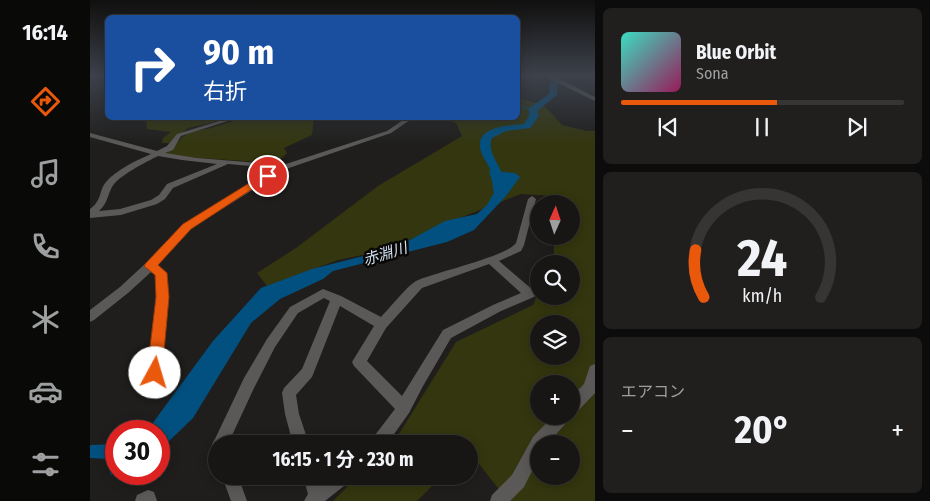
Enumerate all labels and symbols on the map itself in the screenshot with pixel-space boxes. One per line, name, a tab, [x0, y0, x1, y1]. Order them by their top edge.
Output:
pin	[247, 155, 289, 197]
north arrow	[530, 195, 580, 245]
water label: 赤淵川	[361, 238, 411, 269]
position arrow	[128, 346, 180, 398]
speed limit sign: 30	[105, 420, 170, 485]

